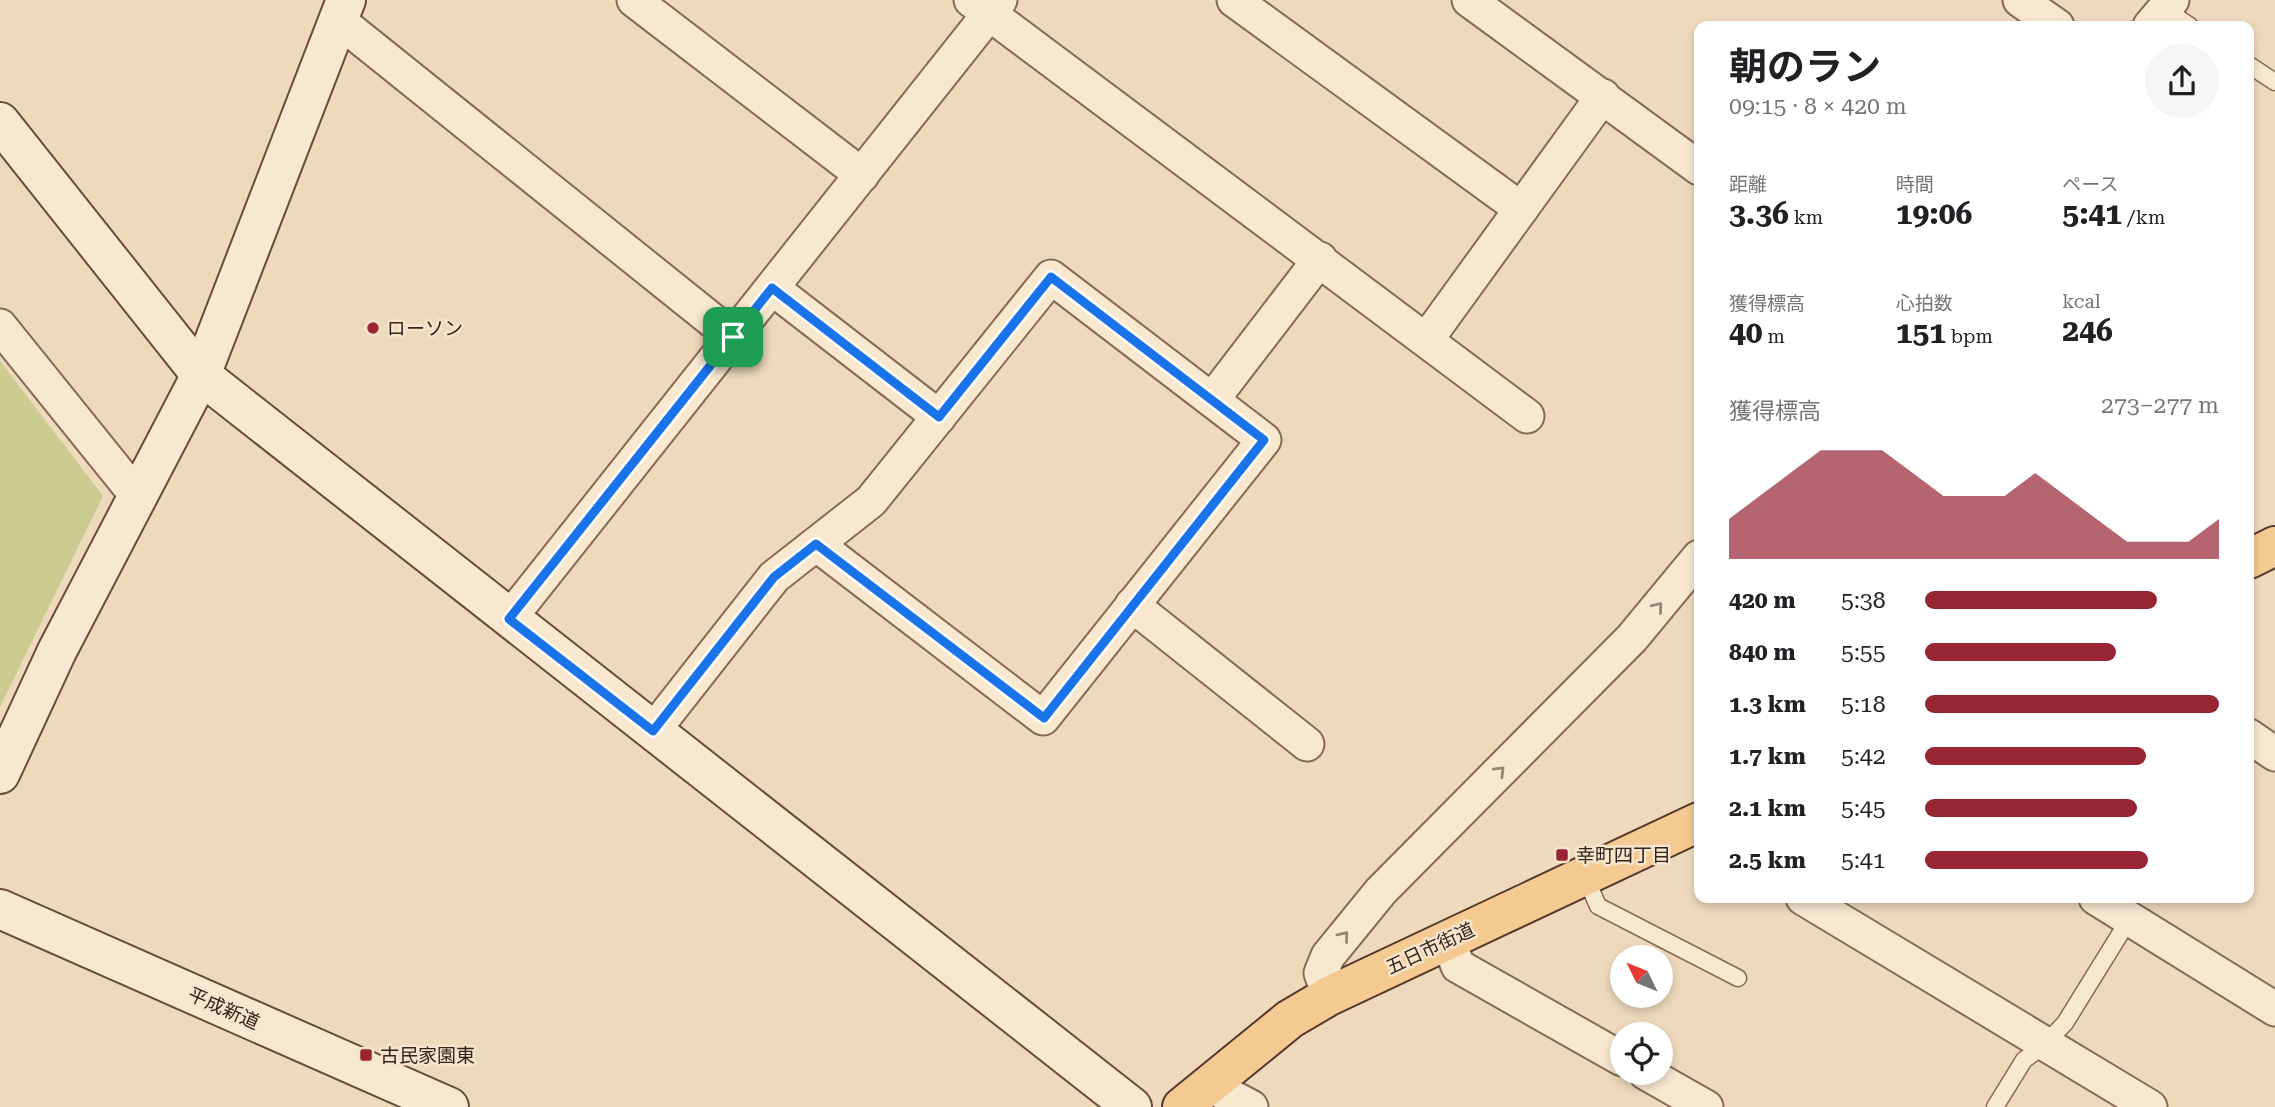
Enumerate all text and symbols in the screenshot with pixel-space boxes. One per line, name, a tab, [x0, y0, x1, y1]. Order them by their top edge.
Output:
button: share	[2145, 44, 2219, 118]
text: 朝のラン	[1729, 45, 1881, 89]
text: 09:15 · 8 × 420 m	[1729, 93, 1907, 120]
text: 距離	[1729, 173, 1767, 196]
text: 時間	[1896, 173, 1934, 196]
text: ペース	[2062, 173, 2118, 196]
text: 3.36	[1729, 196, 1789, 231]
text: 19:06	[1896, 196, 1972, 231]
text: 5:41	[2062, 196, 2122, 231]
text: km	[1789, 206, 1823, 229]
text: /km	[2122, 206, 2165, 229]
text: kcal	[2062, 290, 2101, 313]
text: 獲得標高	[1729, 292, 1805, 315]
text: 心拍数	[1896, 292, 1953, 315]
pin	[703, 307, 763, 367]
text: 246	[2062, 313, 2113, 348]
text: 40	[1729, 315, 1763, 350]
text: 151	[1896, 315, 1946, 350]
place label: ローソン	[387, 317, 463, 340]
icon: arrive	[714, 318, 752, 356]
marker: ローソン	[365, 320, 381, 336]
text: m	[1763, 325, 1785, 348]
text: bpm	[1946, 325, 1993, 348]
text: 273–277 m	[2101, 392, 2219, 419]
text: 獲得標高	[1729, 398, 1821, 425]
text: 420 m	[1729, 587, 1796, 614]
text: 5:38	[1841, 587, 1886, 614]
one-way arrow	[1650, 602, 1662, 615]
text: 840 m	[1729, 639, 1796, 666]
text: 5:55	[1841, 639, 1886, 666]
text: 1.3 km	[1729, 691, 1806, 718]
text: 5:18	[1841, 691, 1886, 718]
text: 1.7 km	[1729, 743, 1806, 770]
text: 5:42	[1841, 743, 1886, 770]
one-way arrow	[1492, 766, 1505, 779]
text: 2.1 km	[1729, 795, 1806, 822]
text: 5:45	[1841, 795, 1886, 822]
place label: 幸町四丁目	[1576, 844, 1671, 867]
marker: 幸町四丁目	[1554, 847, 1570, 863]
text: 2.5 km	[1729, 847, 1806, 874]
text: 5:41	[1841, 847, 1886, 874]
street label: 五日市街道	[1382, 918, 1478, 979]
one-way arrow	[1336, 932, 1349, 944]
north arrow	[1610, 945, 1673, 1008]
map controls	[1610, 945, 1673, 1085]
street label: 平成新道	[184, 982, 263, 1034]
button: locate	[1610, 1022, 1673, 1085]
place label: 古民家園東	[380, 1044, 475, 1067]
marker: 古民家園東	[358, 1047, 374, 1063]

